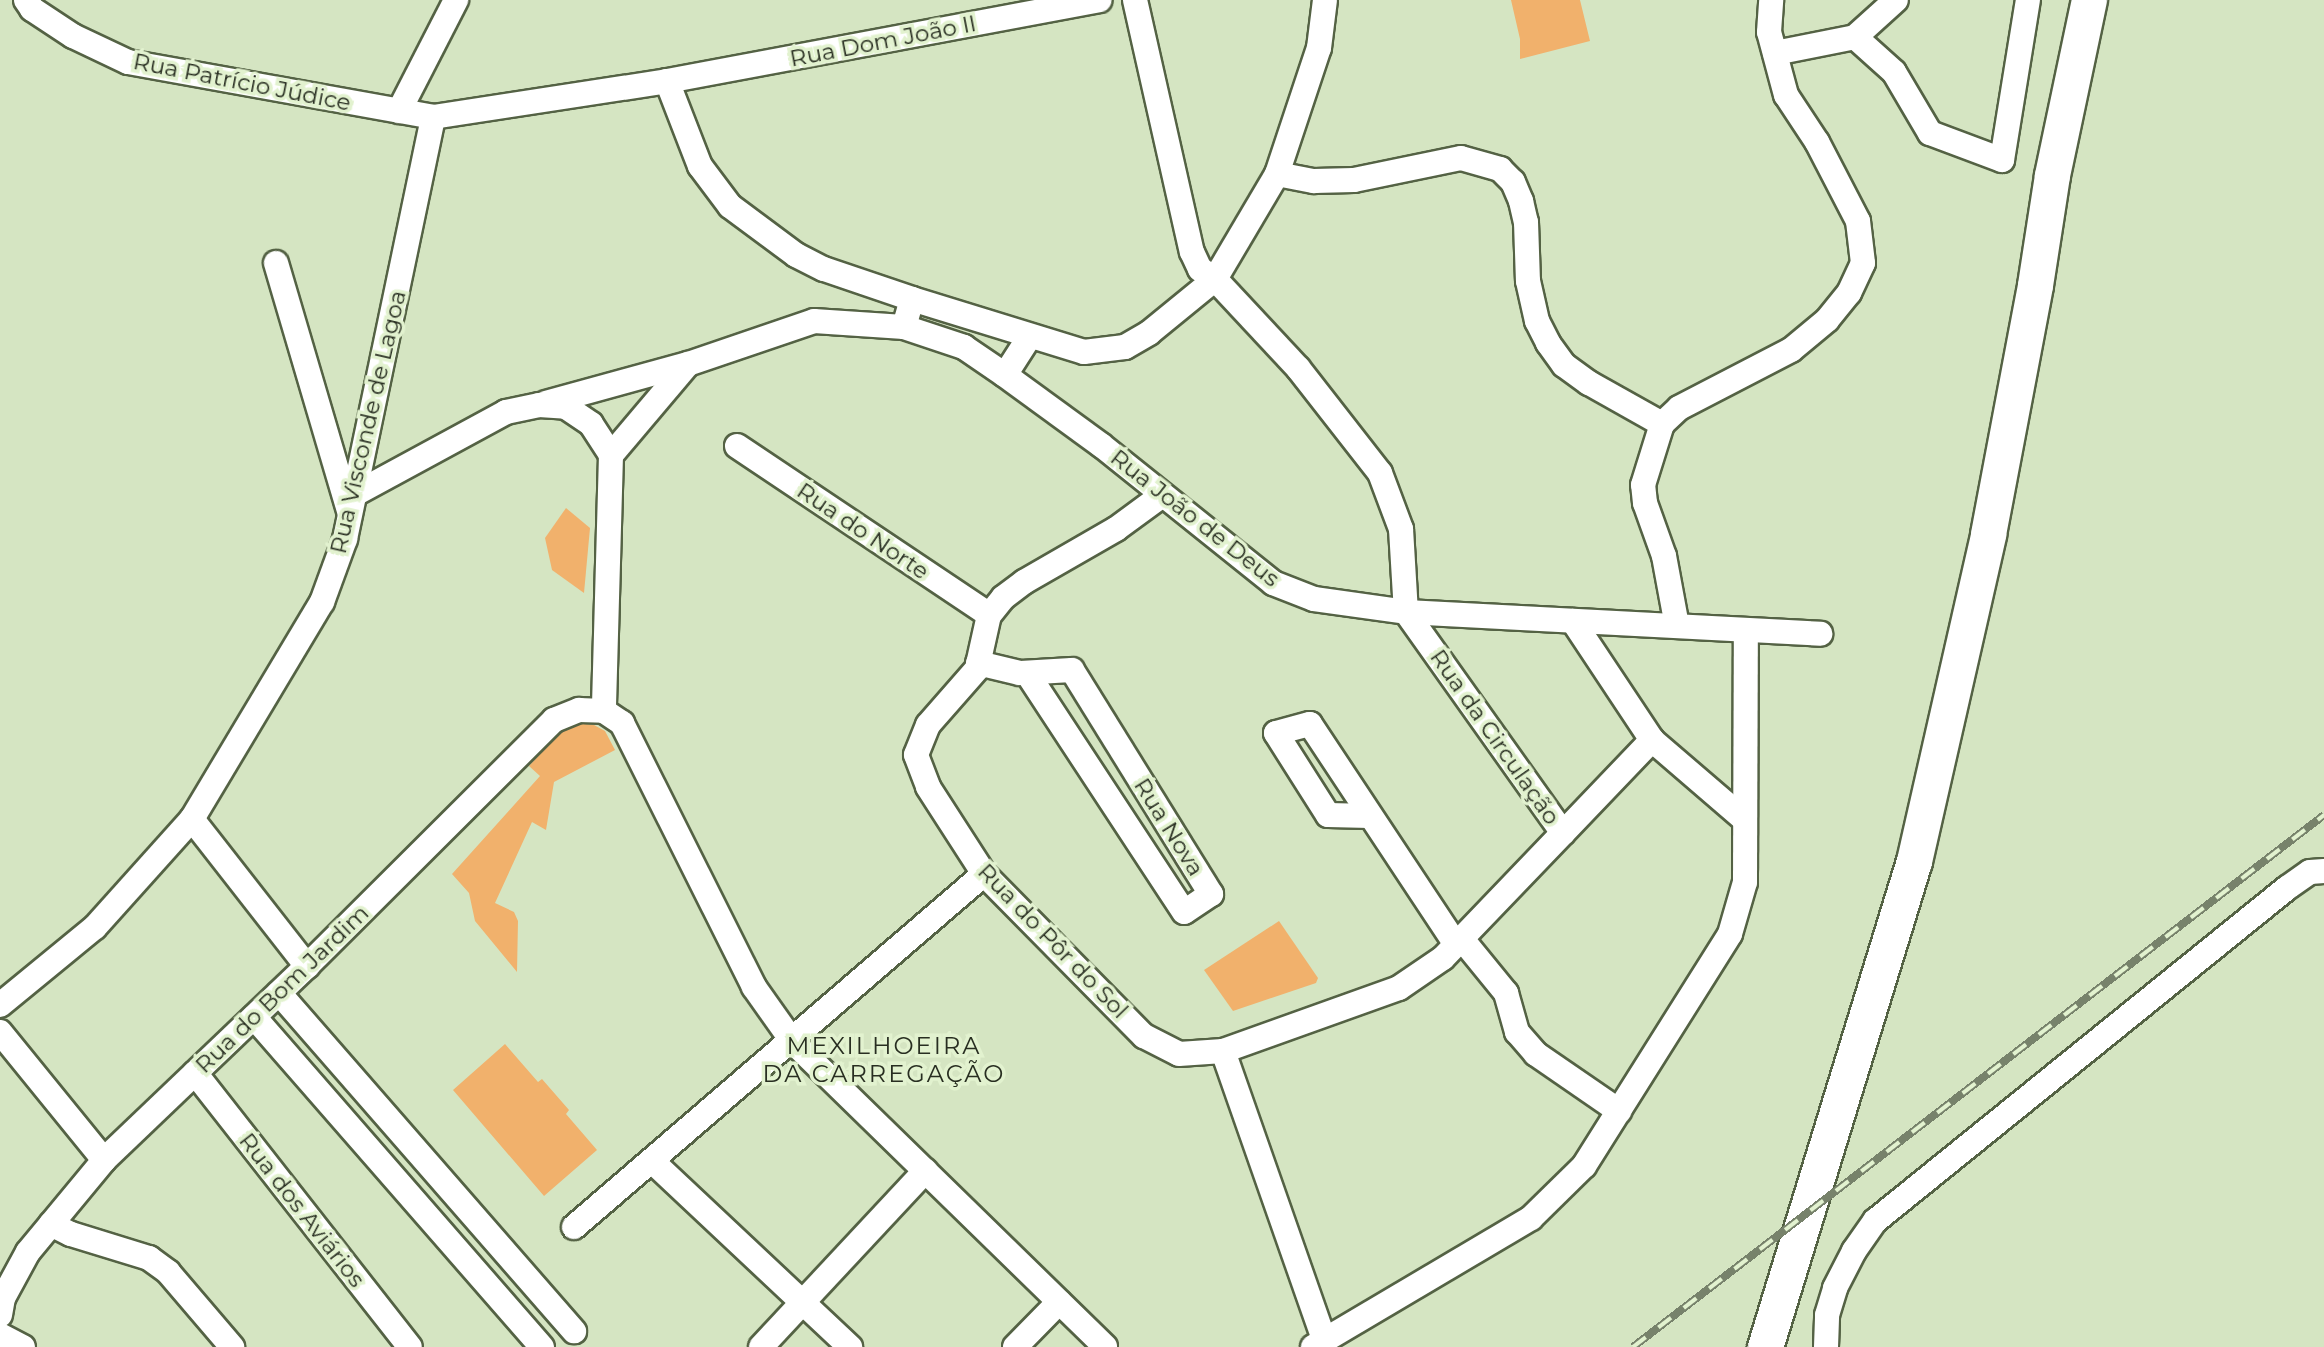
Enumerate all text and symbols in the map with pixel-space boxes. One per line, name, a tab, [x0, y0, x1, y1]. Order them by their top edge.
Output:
street label: Rua Dom João II	[787, 9, 979, 73]
street label: Rua Patrício Júdice	[131, 47, 353, 117]
street label: Rua Visconde de Lagoa	[324, 288, 412, 556]
street label: Rua João de Deus	[1105, 444, 1285, 592]
street label: Rua do Norte	[792, 477, 934, 585]
street label: Rua da Circulação	[1424, 644, 1566, 830]
street label: Rua Nova	[1128, 773, 1210, 881]
street label: Rua do Pôr do Sol	[972, 858, 1134, 1024]
street label: Rua do Bom Jardim	[190, 899, 374, 1079]
district label: MEXILHOEIRA DA CARREGAÇÃO	[764, 1032, 1004, 1088]
street label: Rua dos Aviários	[233, 1127, 371, 1293]

